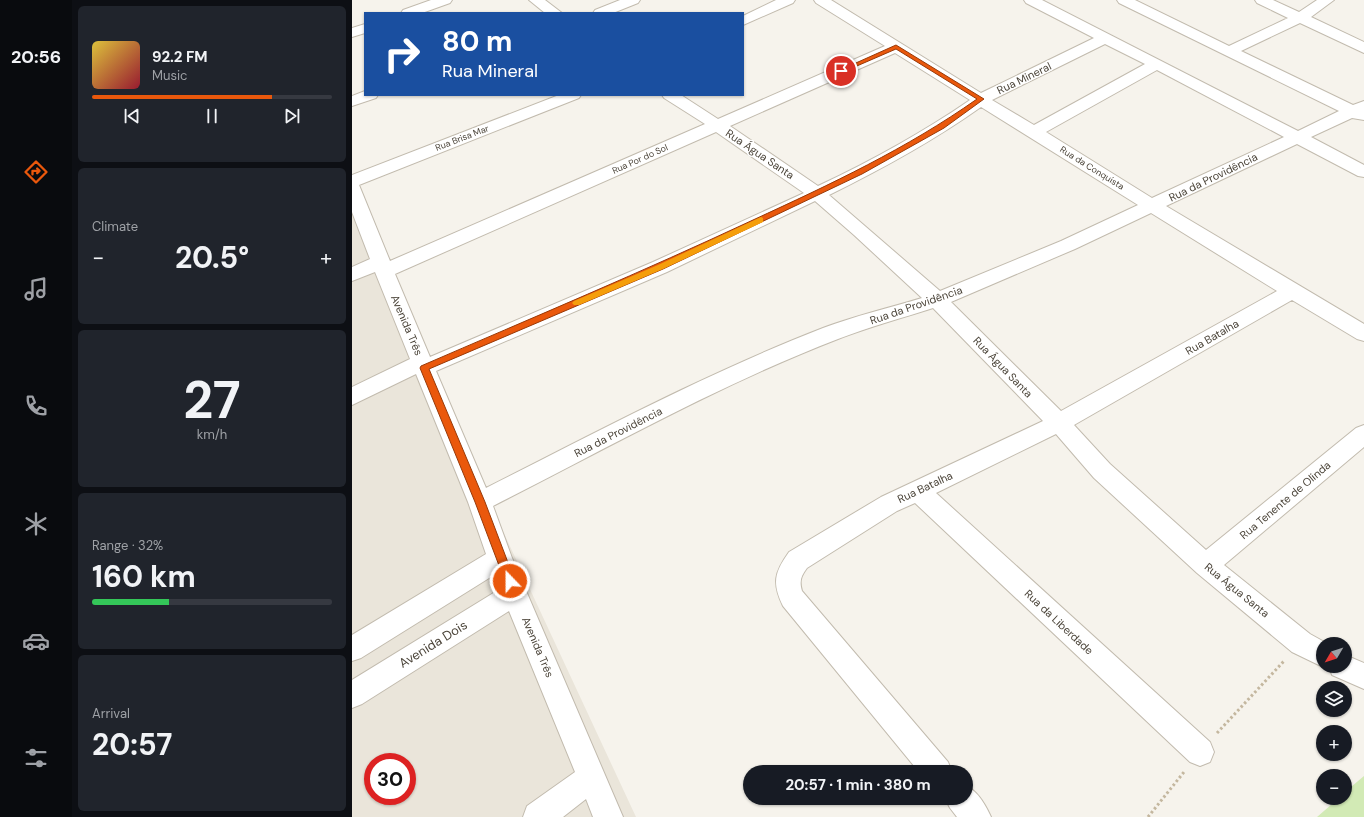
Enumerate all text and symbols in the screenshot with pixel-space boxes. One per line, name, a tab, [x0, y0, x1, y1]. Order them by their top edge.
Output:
text: 80 m	[442, 23, 512, 60]
icon: right	[376, 28, 428, 80]
text: 20:56	[11, 45, 61, 69]
text: 92.2 FM	[152, 47, 208, 67]
pin	[824, 54, 858, 88]
text: Rua Mineral	[442, 59, 538, 83]
street label: Rua Mineral	[995, 59, 1053, 97]
icon: arrive	[830, 60, 852, 82]
text: Music	[152, 67, 187, 84]
icon: previous	[121, 105, 143, 127]
icon: pause	[201, 105, 223, 127]
icon: next	[281, 105, 303, 127]
street label: Rua Brisa Mar	[434, 122, 491, 154]
street label: Rua Água Santa	[723, 126, 797, 182]
street label: Rua Por do Sol	[610, 141, 670, 177]
street label: Rua da Conquista	[1058, 143, 1126, 193]
street label: Rua da Providência	[1166, 149, 1260, 205]
icon: directions	[22, 158, 50, 186]
text: Climate	[92, 218, 138, 235]
text: 20.5°	[175, 238, 249, 277]
text: −	[92, 243, 104, 272]
text: +	[320, 243, 332, 272]
icon: music	[22, 275, 50, 303]
street label: Rua da Providência	[868, 283, 964, 327]
street label: Avenida Três	[388, 293, 426, 357]
street label: Rua Batalha	[1183, 316, 1241, 358]
street label: Rua Água Santa	[970, 334, 1036, 400]
text: 27	[183, 366, 241, 434]
icon: phone	[22, 392, 50, 420]
street label: Rua da Providência	[572, 404, 664, 460]
text: km/h	[197, 426, 227, 443]
street label: Rua Tenente de Olinda	[1237, 458, 1333, 542]
street label: Rua Batalha	[895, 468, 955, 506]
icon: climate	[22, 510, 50, 538]
text: Range · 32%	[92, 537, 163, 554]
text: 160 km	[92, 557, 196, 596]
position arrow	[489, 560, 531, 602]
street label: Rua Água Santa	[1202, 560, 1272, 620]
street label: Rua da Liberdade	[1022, 587, 1096, 657]
street label: Avenida Três	[519, 615, 557, 679]
street label: Avenida Dois	[396, 616, 470, 672]
icon: car	[22, 627, 50, 655]
north arrow	[1316, 637, 1352, 673]
map controls	[1316, 637, 1352, 805]
button: layers	[1316, 681, 1352, 717]
text: Arrival	[92, 705, 130, 722]
text: 20:57	[92, 725, 173, 764]
button: +	[1316, 725, 1352, 761]
icon: filters	[22, 744, 50, 772]
speed limit sign: 30	[364, 753, 416, 805]
button: −	[1316, 769, 1352, 805]
text: 20:57 · 1 min · 380 m	[785, 775, 931, 795]

